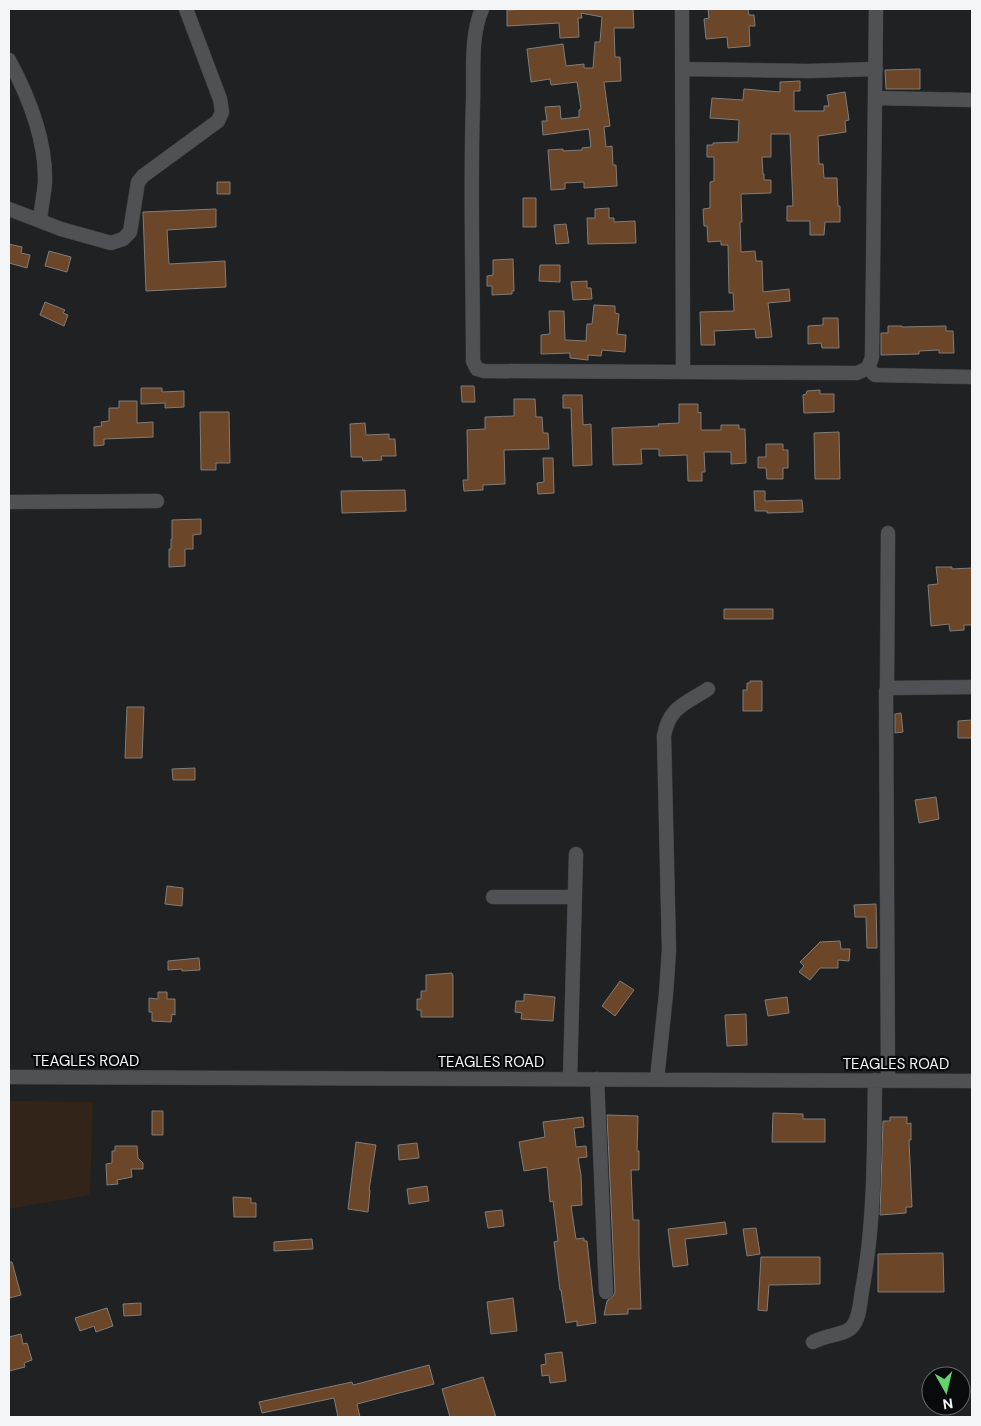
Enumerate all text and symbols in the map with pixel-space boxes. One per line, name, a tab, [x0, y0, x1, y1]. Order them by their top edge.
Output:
street label: TEAGLES ROAD	[33, 1051, 139, 1071]
street label: TEAGLES ROAD	[438, 1052, 544, 1072]
street label: TEAGLES ROAD	[843, 1054, 949, 1074]
north arrow	[921, 1366, 971, 1416]
text: N	[941, 1394, 954, 1413]

